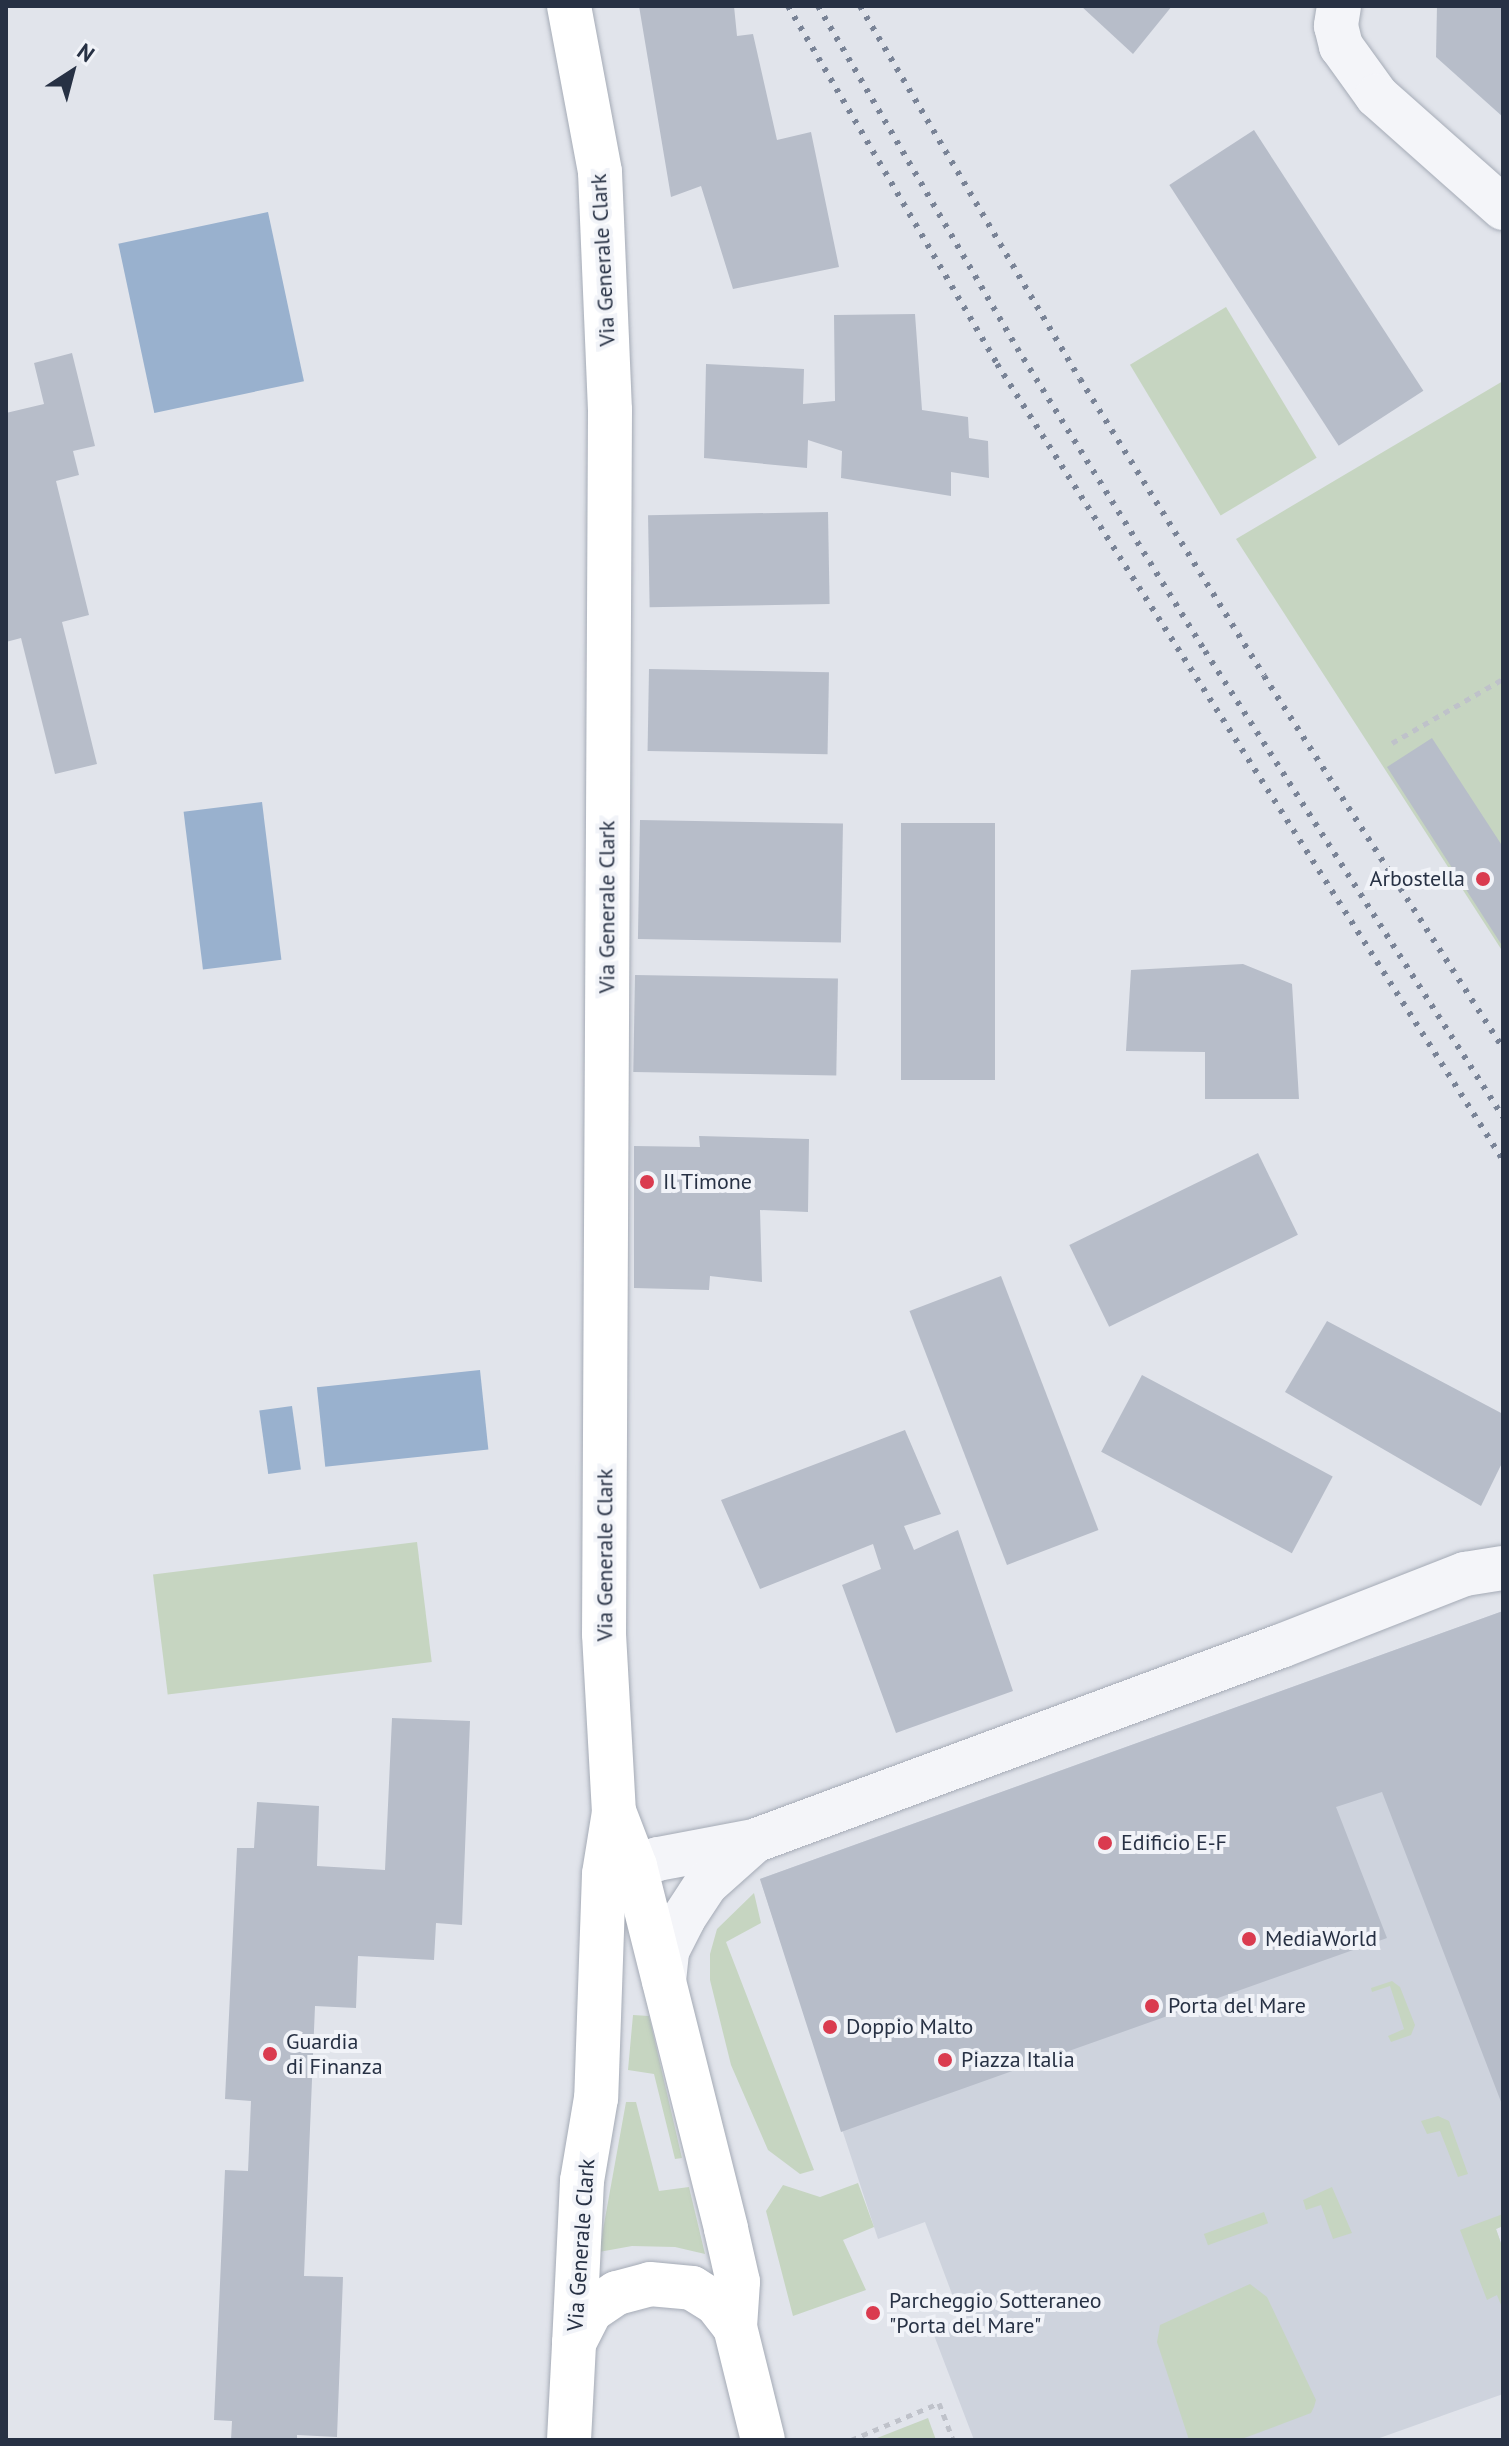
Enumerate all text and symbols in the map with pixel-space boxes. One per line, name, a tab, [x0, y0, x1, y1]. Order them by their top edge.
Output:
north arrow	[32, 32, 112, 112]
text: N	[72, 37, 100, 68]
street label: Via Generale Clark	[585, 173, 621, 347]
street label: Via Generale Clark	[594, 821, 620, 993]
place label: Arbostella	[1370, 866, 1465, 892]
marker: Arbostella	[1472, 868, 1494, 890]
place label: Il Timone	[663, 1169, 753, 1195]
marker: Il Timone	[638, 1173, 656, 1191]
street label: Via Generale Clark	[592, 1469, 618, 1641]
place label: Edificio E-F	[1121, 1830, 1227, 1856]
marker: Edificio E-F	[1096, 1834, 1114, 1852]
place label: MediaWorld	[1265, 1926, 1377, 1952]
marker: MediaWorld	[1240, 1930, 1258, 1948]
place label: Porta del Mare	[1168, 1993, 1306, 2019]
marker: Porta del Mare	[1143, 1997, 1161, 2015]
place label: Doppio Malto	[846, 2014, 973, 2040]
marker: Doppio Malto	[821, 2018, 839, 2036]
place label: Guardia di Finanza	[286, 2028, 383, 2080]
marker: Guardia di Finanza	[261, 2045, 279, 2063]
place label: Piazza Italia	[961, 2047, 1075, 2073]
marker: Piazza Italia	[936, 2051, 954, 2069]
street label: Via Generale Clark	[562, 2158, 600, 2332]
place label: Parcheggio Sotteraneo "Porta del Mare"	[889, 2287, 1101, 2338]
marker: Parcheggio Sotteraneo "Porta del Mare"	[864, 2304, 882, 2322]

